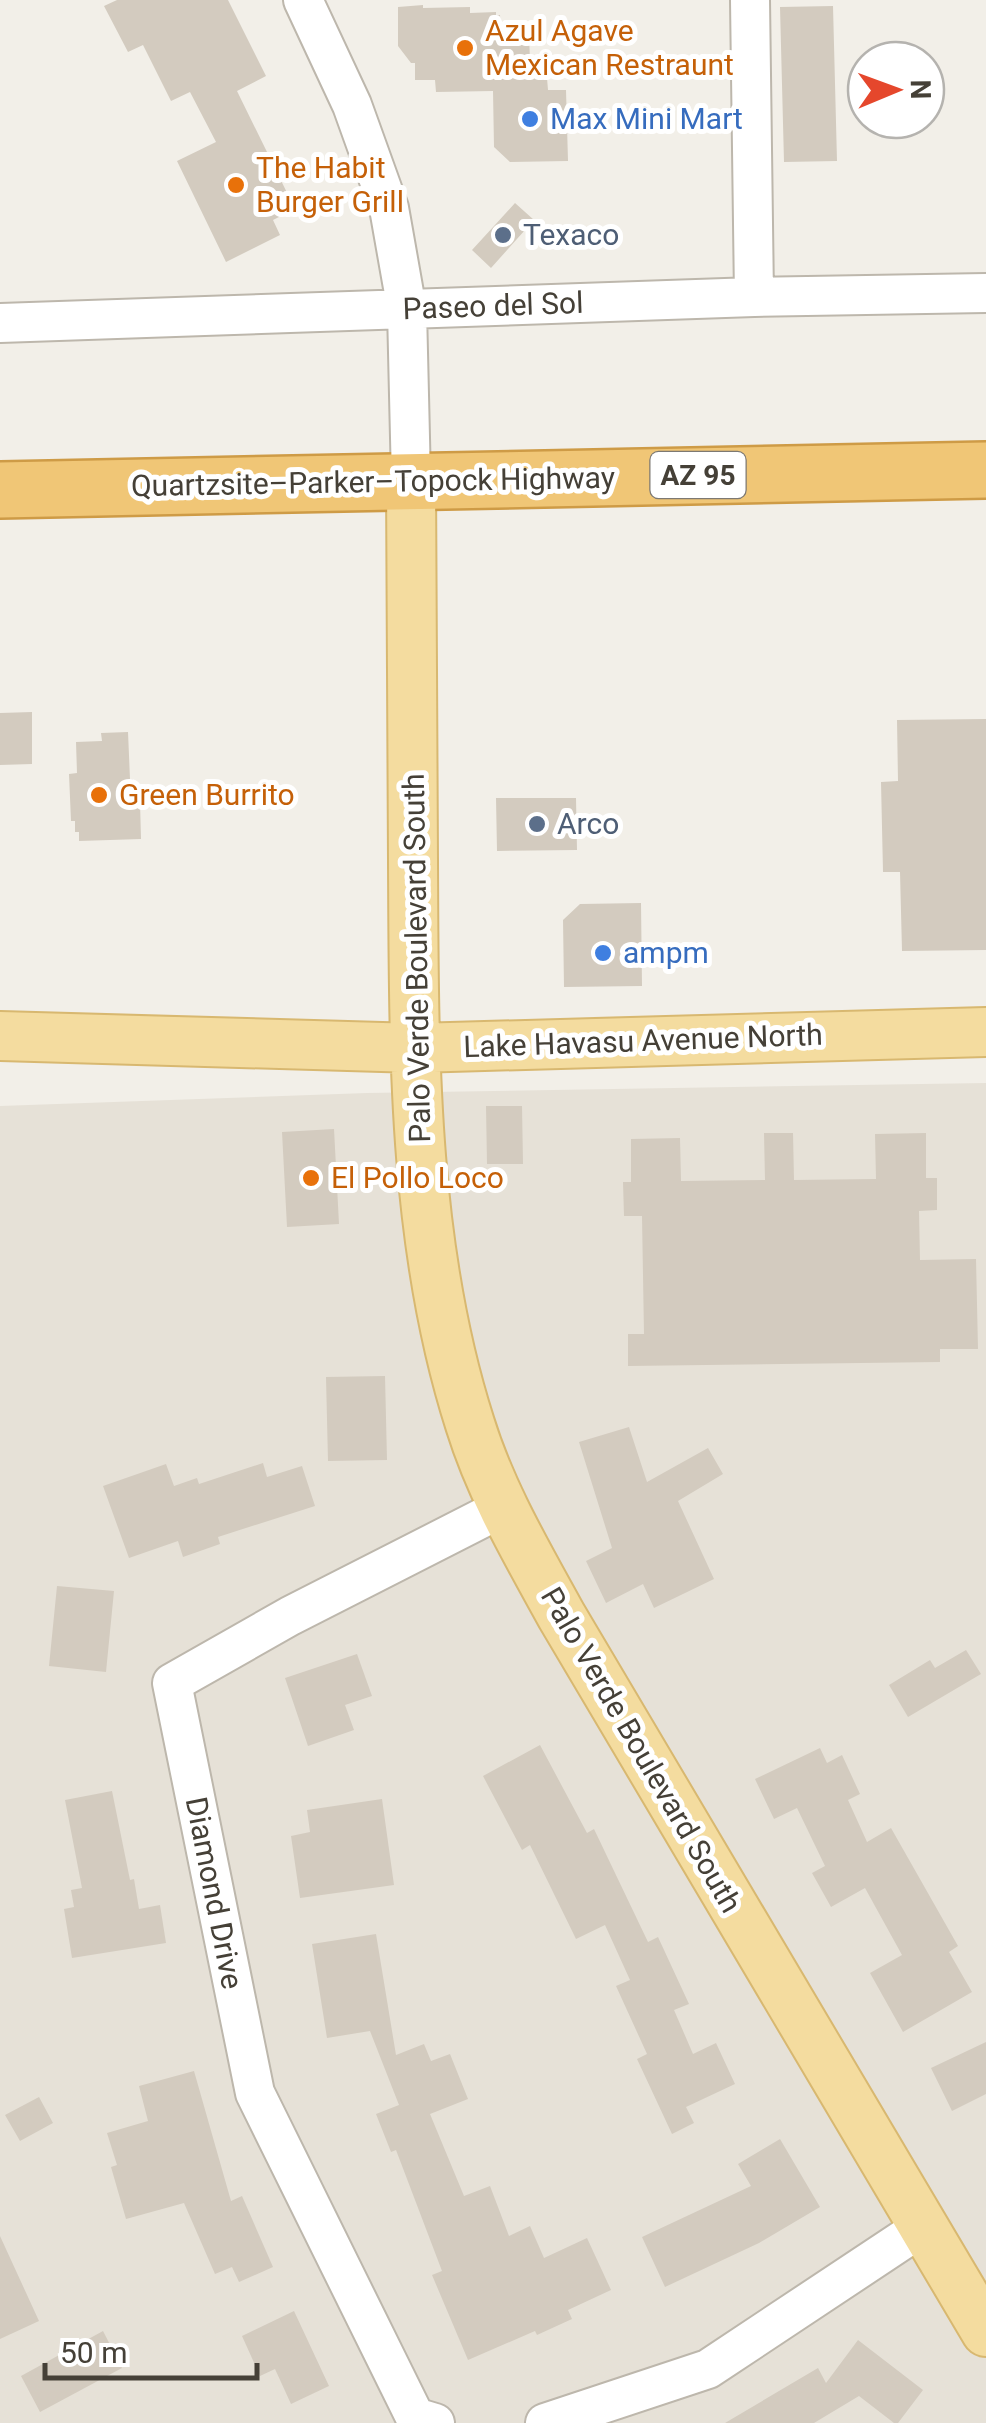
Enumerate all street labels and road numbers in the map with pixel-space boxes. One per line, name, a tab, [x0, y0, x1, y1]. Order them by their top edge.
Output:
street label: Paseo del Sol	[402, 285, 584, 326]
road number: AZ 95	[650, 452, 746, 498]
street label: Quartzsite–Parker–Topock Highway	[131, 460, 615, 503]
street label: Palo Verde Boulevard South	[396, 773, 437, 1143]
street label: Lake Havasu Avenue North	[463, 1017, 823, 1064]
street label: Palo Verde Boulevard South	[534, 1581, 749, 1918]
street label: Diamond Drive	[179, 1794, 250, 1992]

